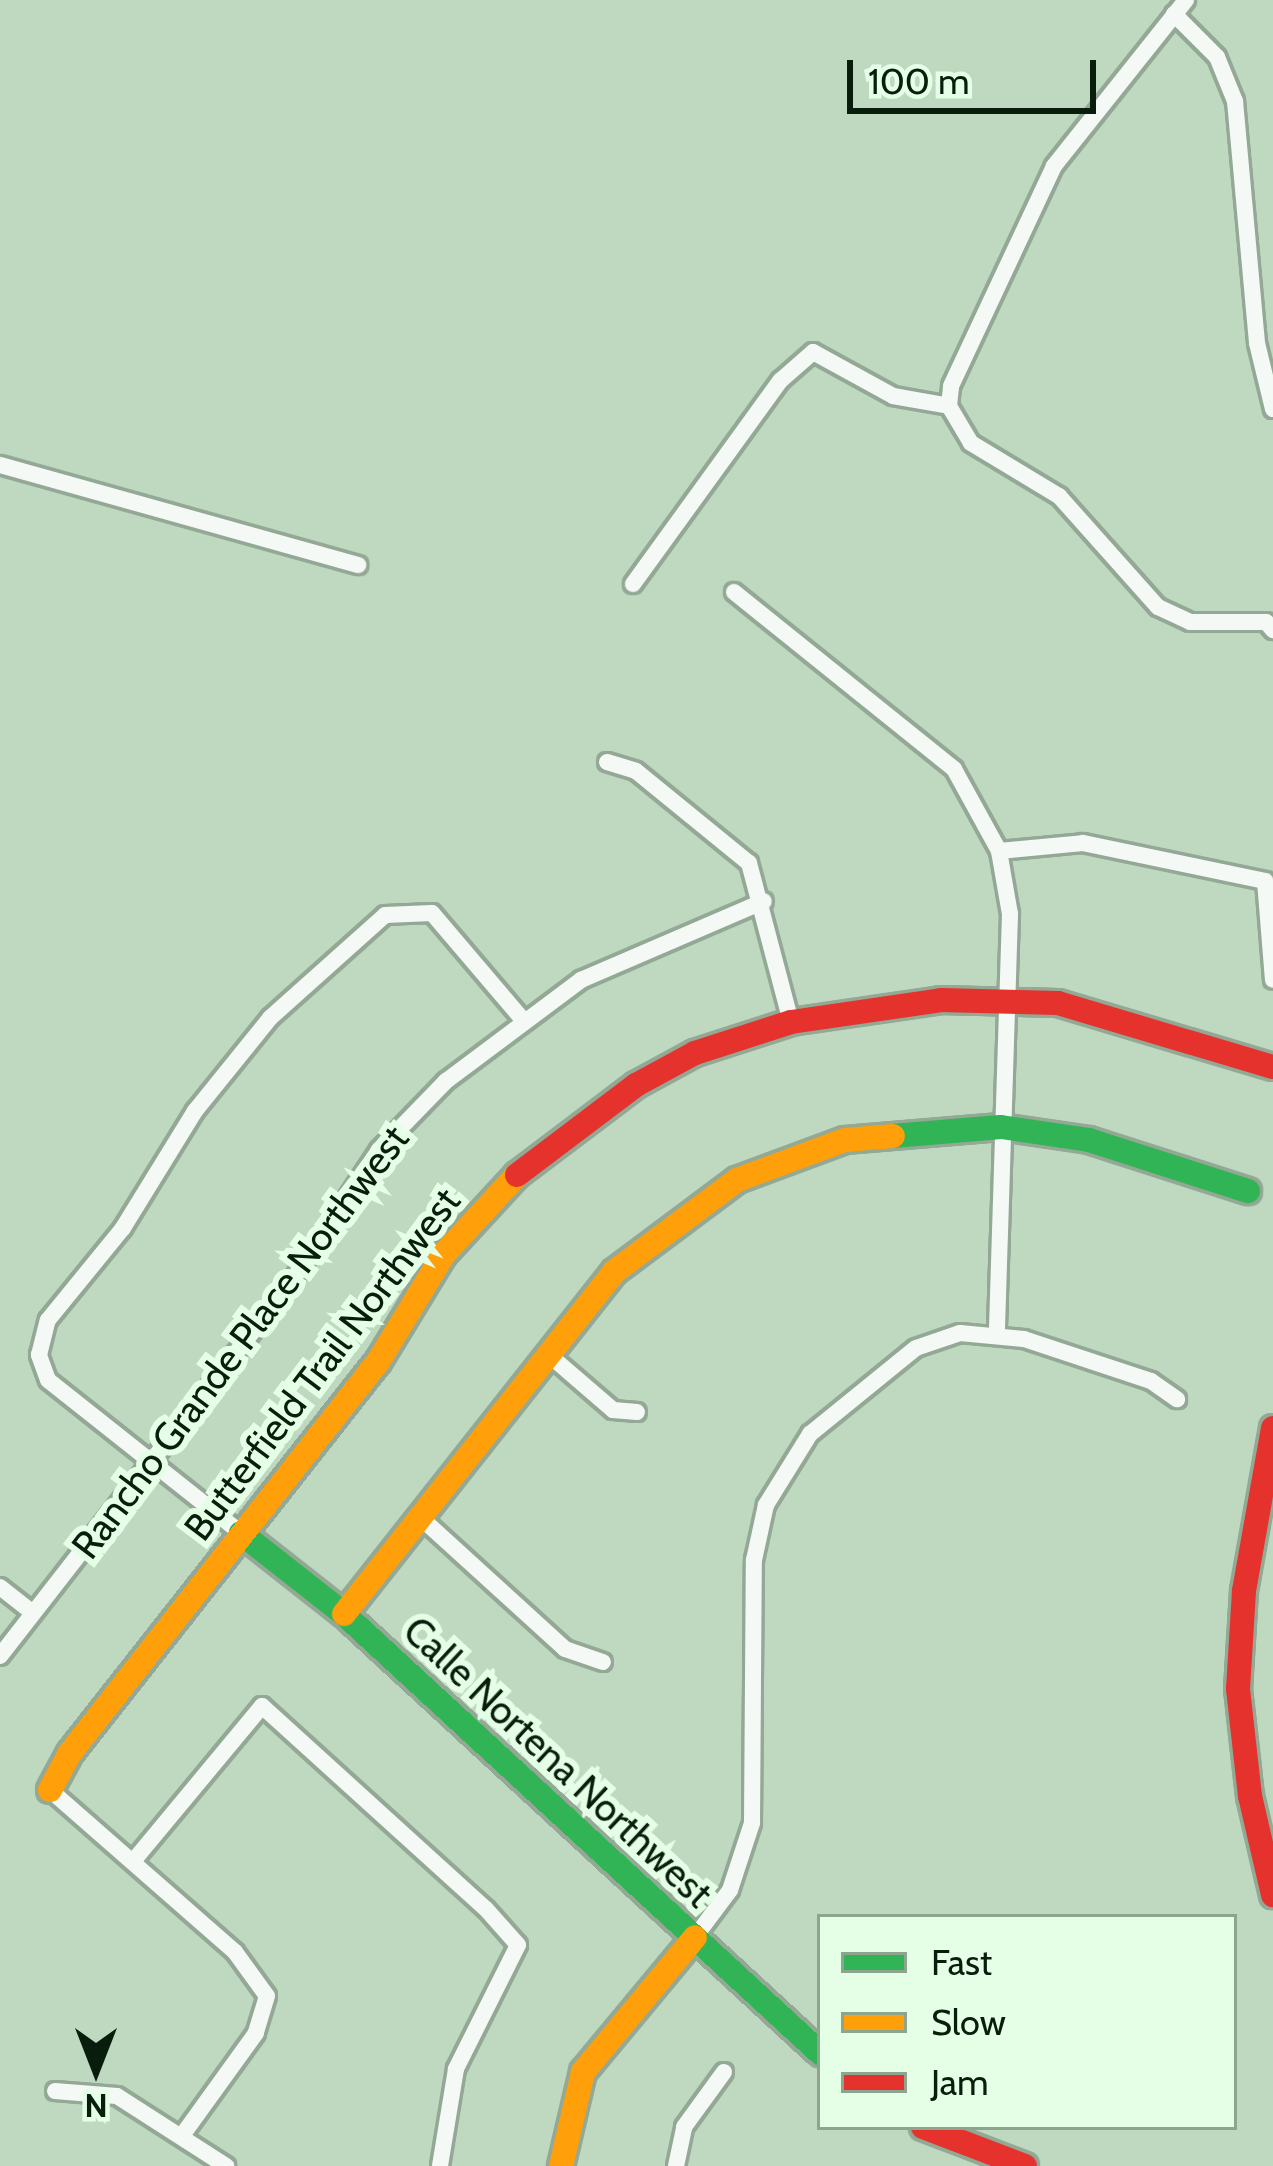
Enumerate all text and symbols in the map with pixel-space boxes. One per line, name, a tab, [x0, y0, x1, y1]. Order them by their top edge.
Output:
scale bar	[853, 36, 1102, 110]
text: 100 m	[868, 59, 970, 103]
street label: Rancho Grande Place Northwest	[62, 1116, 418, 1568]
street label: Butterfield Trail Northwest	[174, 1179, 470, 1549]
street label: Calle Nortena Northwest	[394, 1607, 722, 1917]
legend	[817, 1914, 1237, 2130]
text: Fast	[931, 1940, 992, 1984]
text: Slow	[931, 2000, 1006, 2044]
north arrow	[36, 2010, 156, 2130]
text: Jam	[931, 2060, 989, 2104]
text: N	[84, 2086, 108, 2126]

